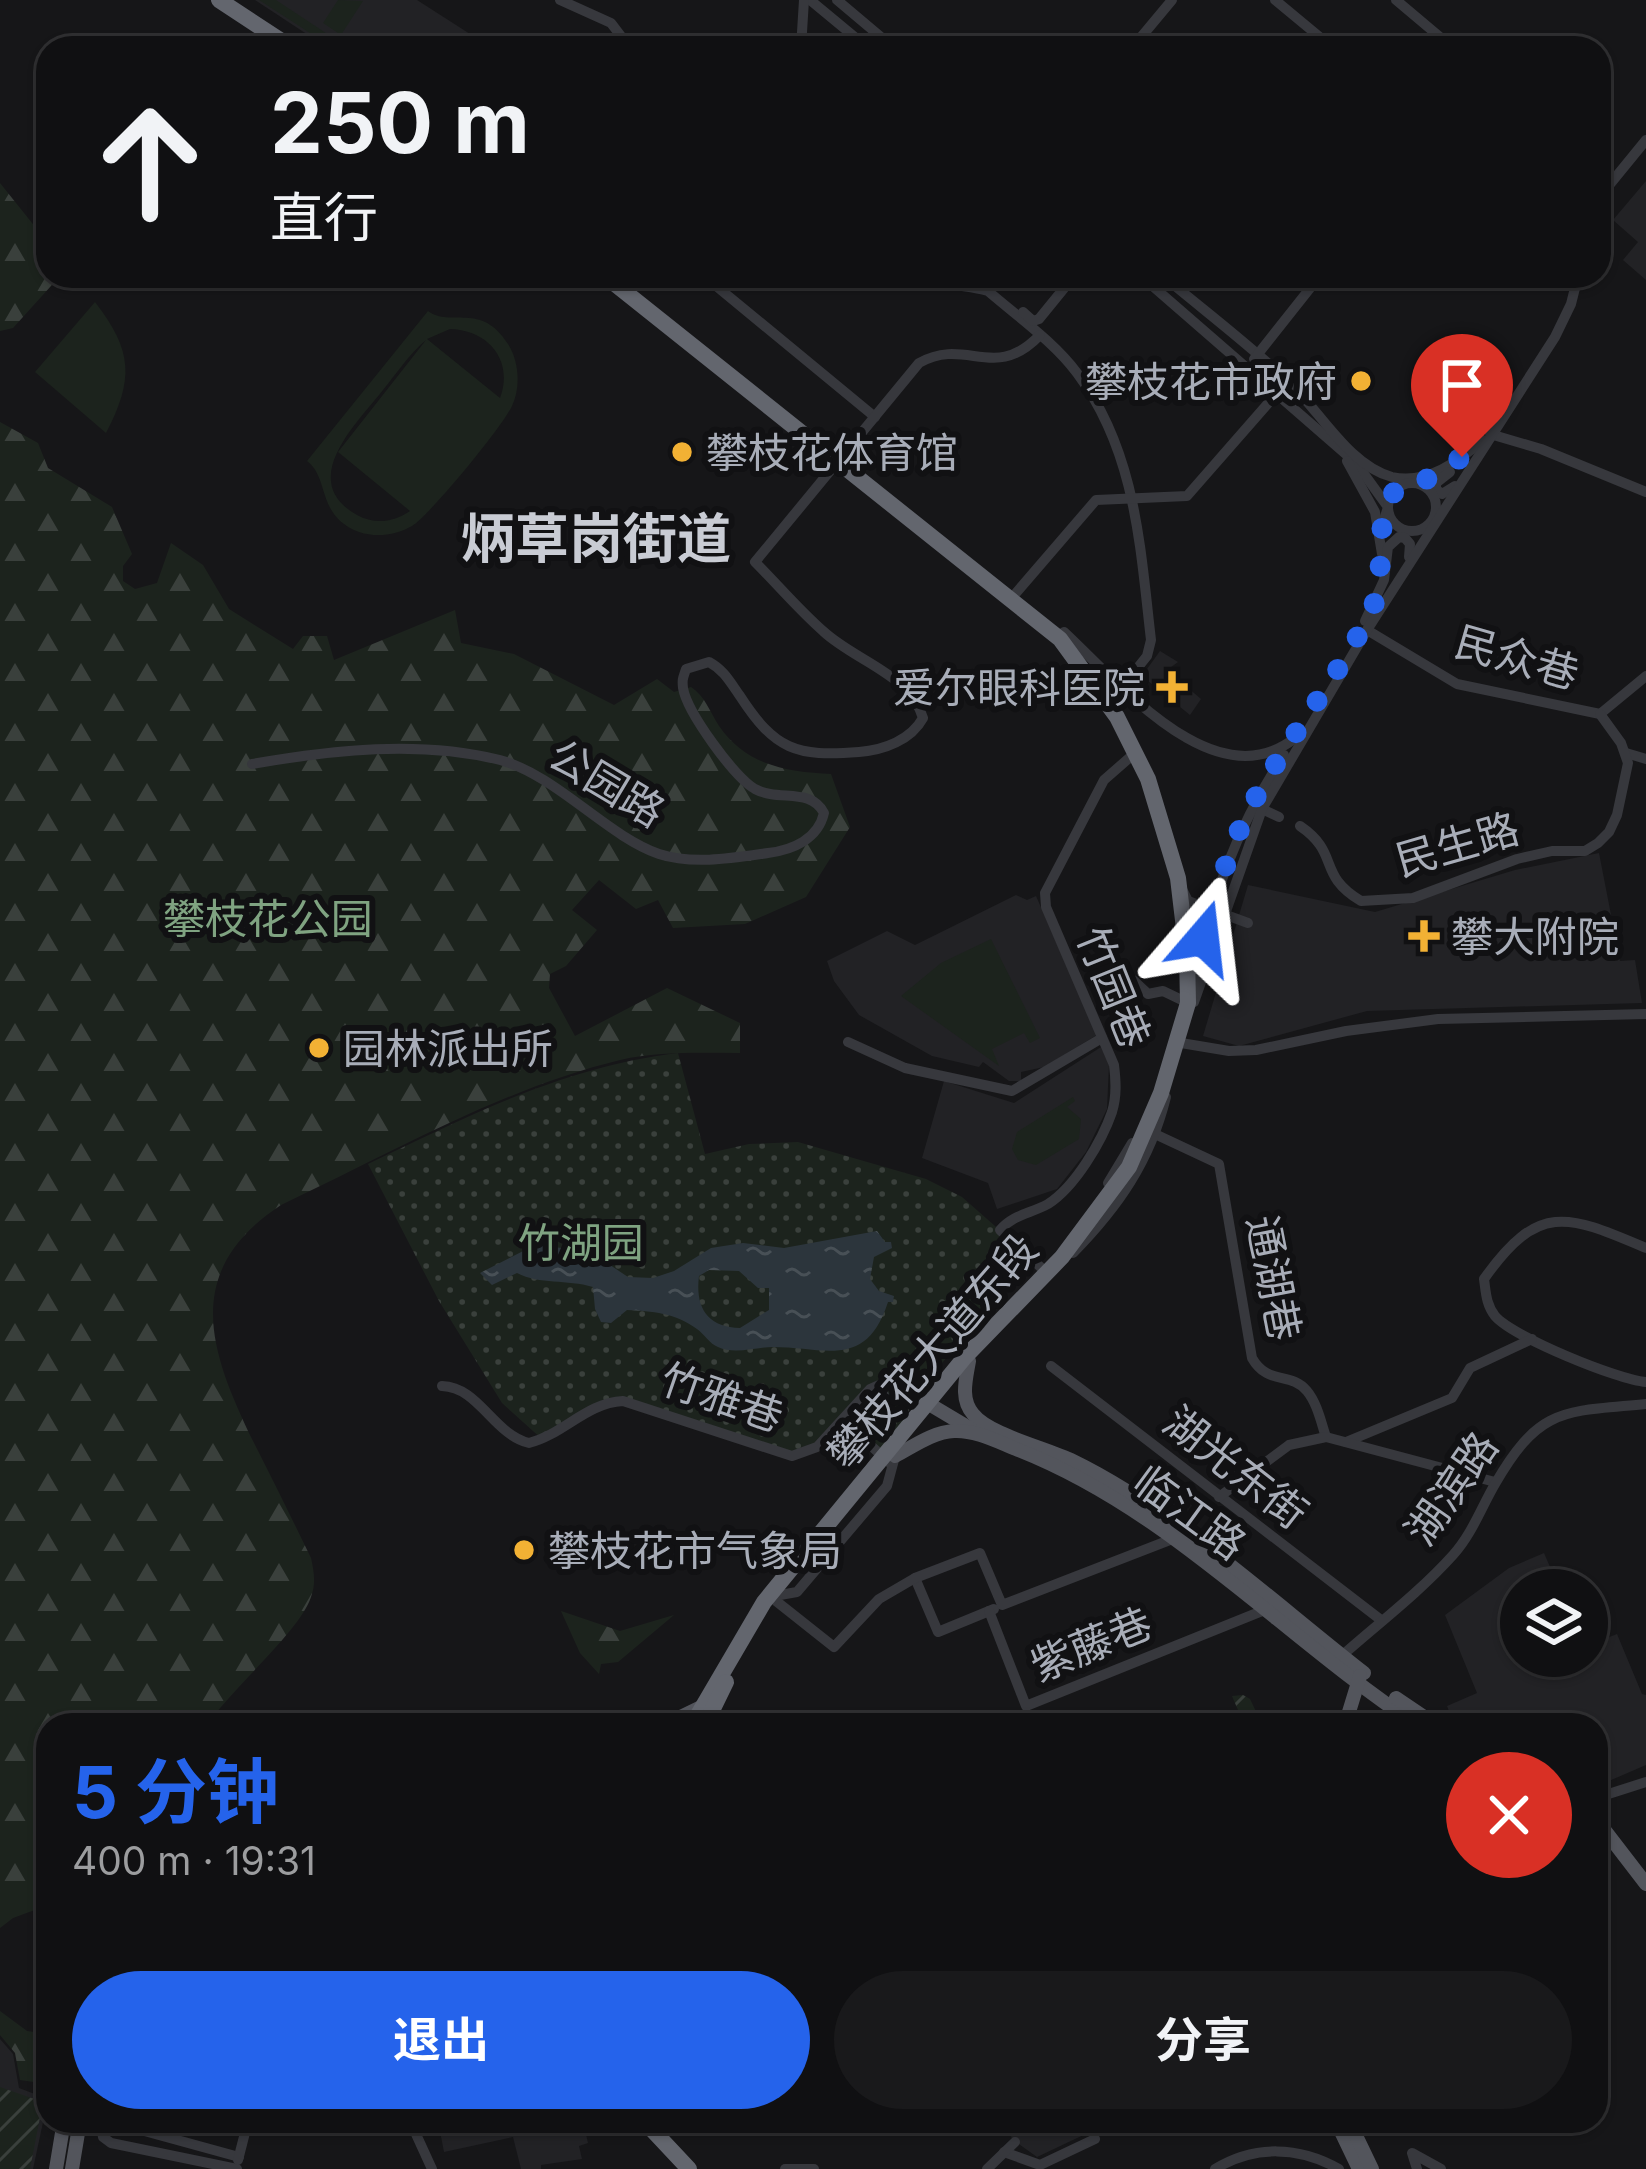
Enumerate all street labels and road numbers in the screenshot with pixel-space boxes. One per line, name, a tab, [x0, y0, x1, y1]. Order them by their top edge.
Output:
street label: 民众巷	[1449, 615, 1585, 699]
street label: 公园路	[540, 729, 674, 837]
street label: 民生路	[1389, 802, 1525, 886]
street label: 竹园巷	[1067, 919, 1161, 1055]
street label: 通湖巷	[1237, 1211, 1311, 1345]
street label: 攀枝花大道东段	[816, 1223, 1048, 1479]
street label: 竹雅巷	[654, 1352, 790, 1442]
street label: 湖光东街	[1154, 1395, 1318, 1539]
street label: 湖滨路	[1394, 1422, 1508, 1554]
street label: 临江路	[1124, 1454, 1256, 1570]
street label: 紫藤巷	[1023, 1597, 1159, 1691]

